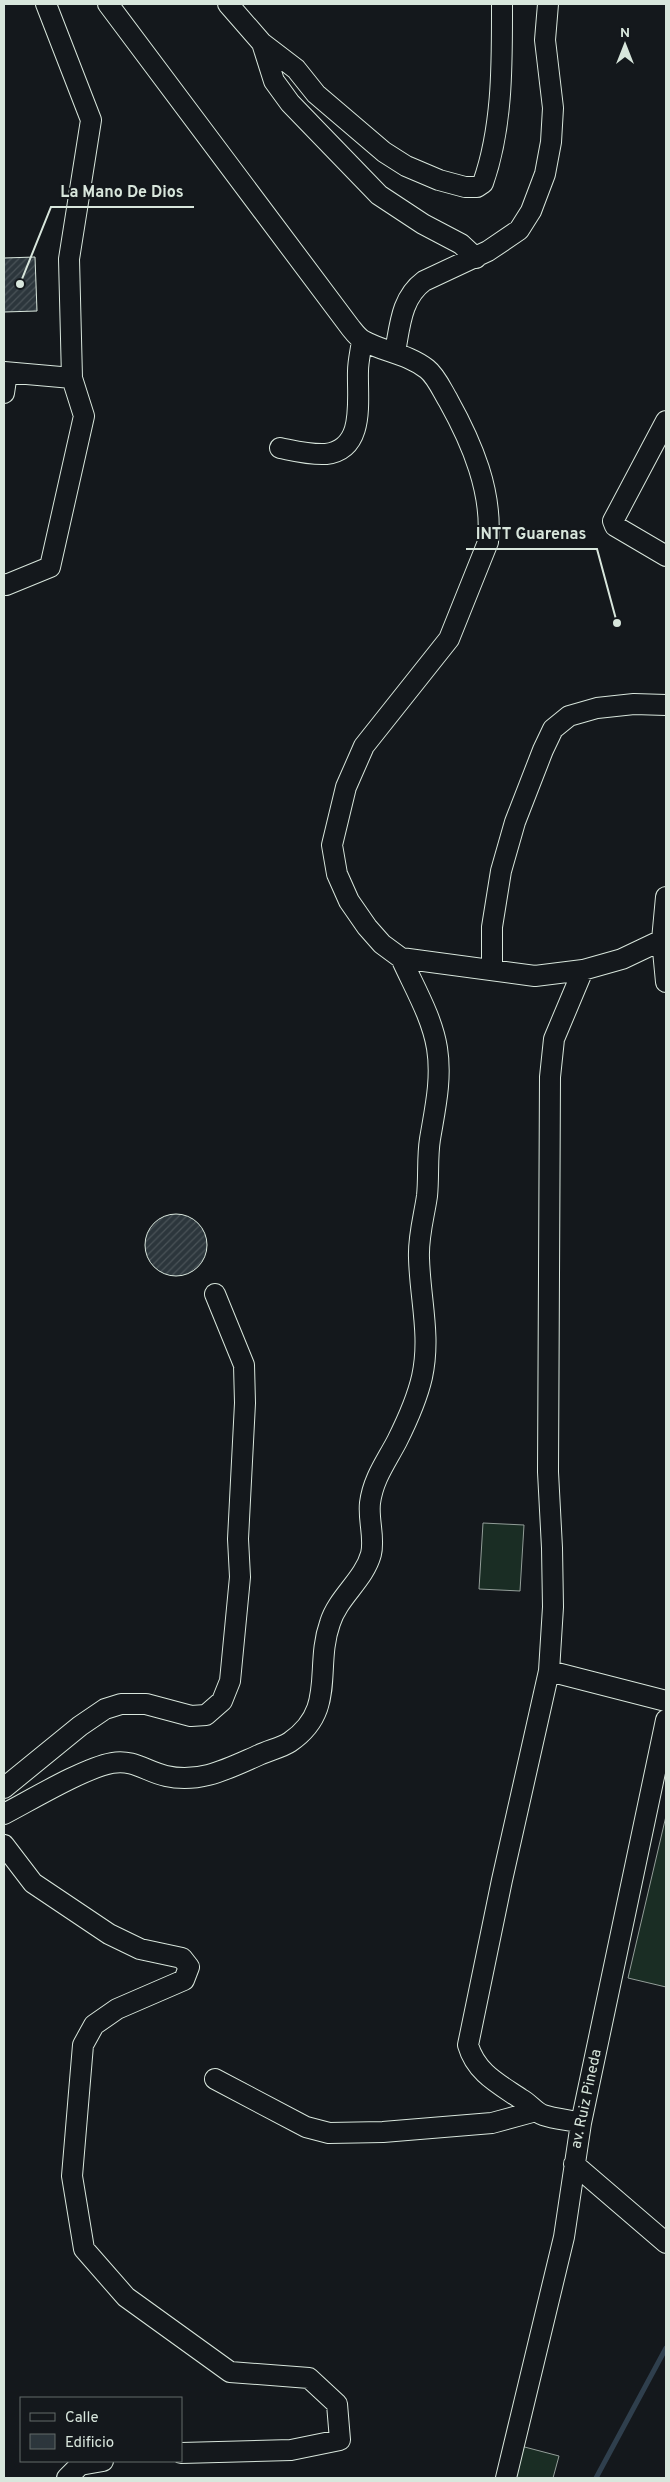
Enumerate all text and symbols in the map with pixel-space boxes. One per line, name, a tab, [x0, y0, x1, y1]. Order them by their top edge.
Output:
north arrow	[600, 20, 650, 70]
text: N	[620, 25, 630, 42]
callout: La Mano De Dios	[51, 176, 194, 207]
text: La Mano De Dios	[60, 183, 184, 203]
callout: INTT Guarenas	[466, 518, 597, 549]
text: INTT Guarenas	[476, 525, 586, 545]
street label: av. Ruiz Pineda	[567, 2048, 607, 2150]
legend	[20, 2397, 182, 2462]
text: Calle	[65, 2409, 99, 2428]
text: Edificio	[65, 2434, 114, 2453]

